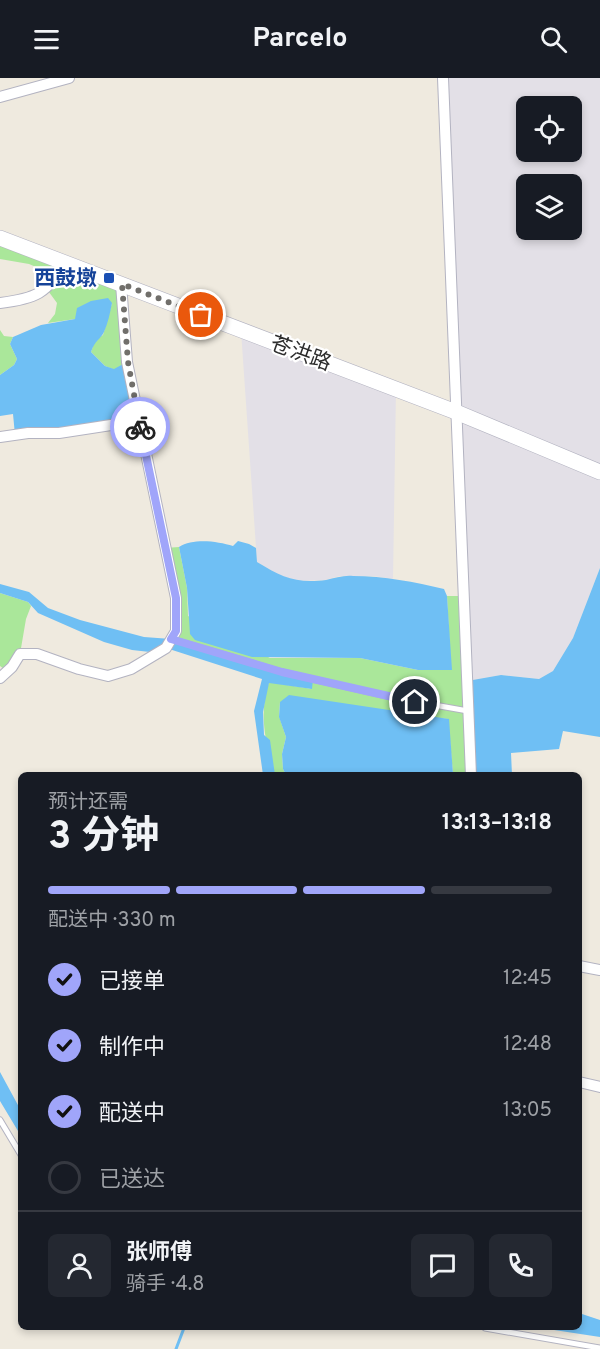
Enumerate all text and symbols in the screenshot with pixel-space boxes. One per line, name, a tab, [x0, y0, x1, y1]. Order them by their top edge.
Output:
text: Parcelo	[252, 22, 348, 56]
icon: menu	[30, 23, 63, 56]
icon: search	[537, 23, 570, 56]
map controls	[516, 96, 582, 240]
button: locate	[516, 96, 582, 162]
button: layers	[516, 174, 582, 240]
place label: 西鼓墩	[34, 266, 97, 293]
marker: 西鼓墩	[102, 271, 116, 285]
pin	[175, 289, 226, 340]
icon: bag	[184, 298, 217, 331]
street label: 苍洪路	[266, 331, 335, 378]
courier	[110, 397, 170, 457]
icon: bike	[124, 411, 157, 444]
pin	[389, 676, 440, 727]
icon: home	[398, 685, 431, 718]
text: 预计还需	[48, 790, 128, 816]
text: 13:13–13:18	[442, 810, 552, 837]
text: 3 分钟	[48, 814, 159, 863]
text: 配送中 · 330 m	[48, 908, 176, 934]
icon: check	[48, 963, 81, 996]
text: 12:45	[503, 966, 552, 992]
text: 已接单	[99, 969, 165, 996]
icon: check	[48, 1029, 81, 1062]
text: 12:48	[503, 1032, 552, 1058]
text: 制作中	[99, 1035, 165, 1062]
icon: check	[48, 1095, 81, 1128]
text: 13:05	[503, 1098, 552, 1124]
text: 配送中	[99, 1101, 165, 1128]
text: 已送达	[99, 1167, 165, 1194]
button: person	[48, 1234, 111, 1297]
button: chat	[411, 1234, 474, 1297]
button: phone	[489, 1234, 552, 1297]
text: 张师傅	[126, 1240, 192, 1267]
text: 骑手 · 4.8	[126, 1272, 205, 1298]

